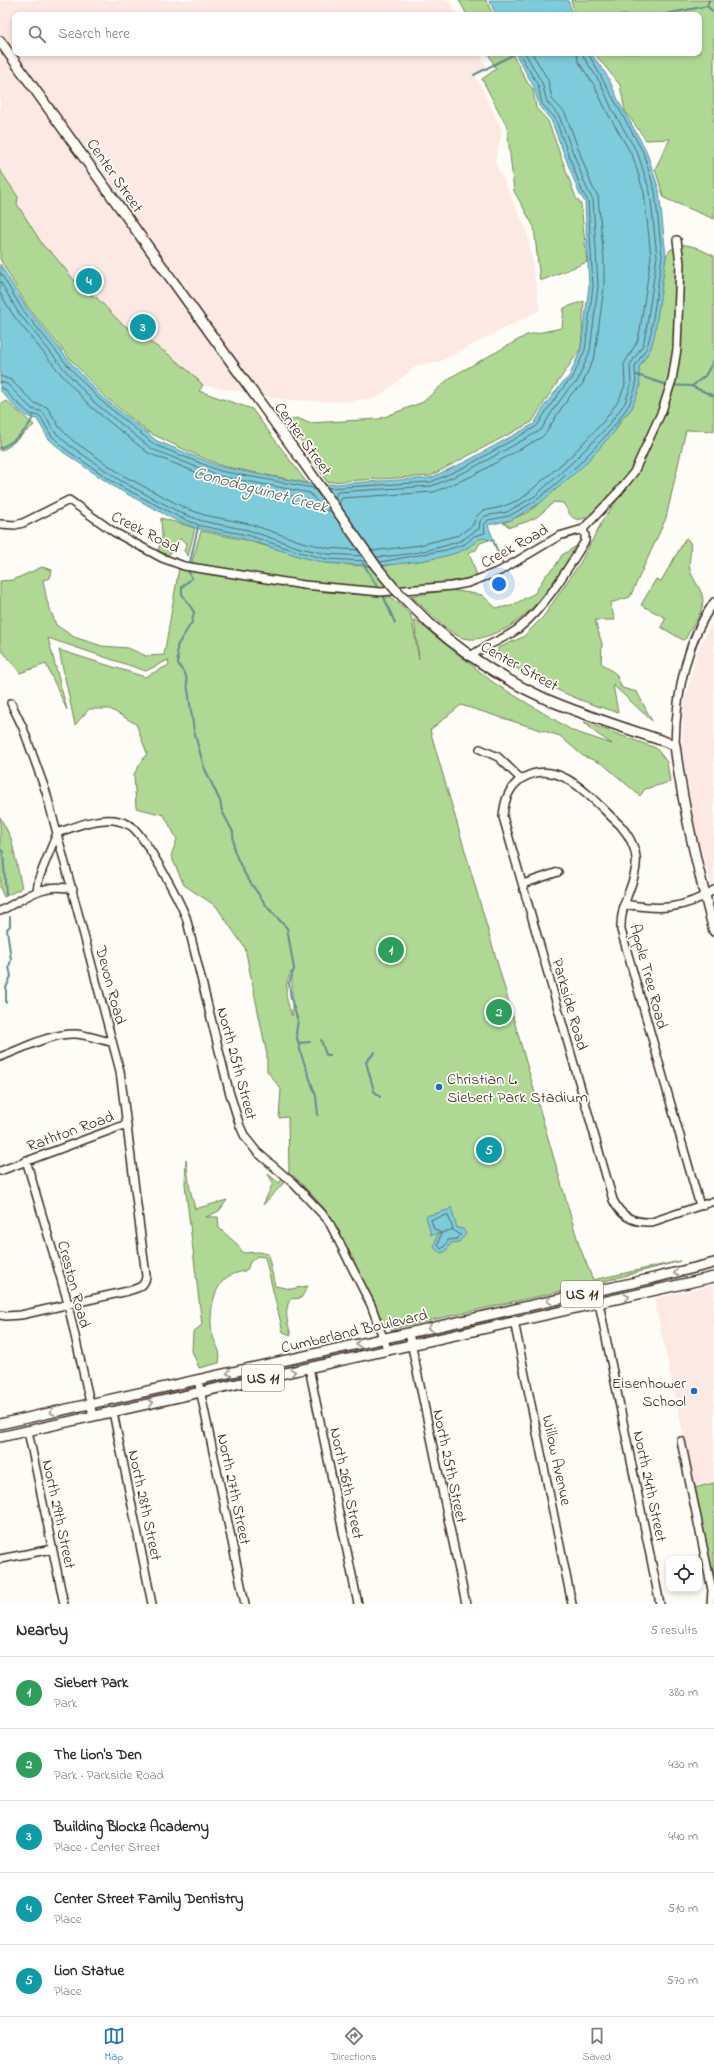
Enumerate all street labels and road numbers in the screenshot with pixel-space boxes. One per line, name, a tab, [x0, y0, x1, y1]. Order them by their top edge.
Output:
street label: Center Street	[80, 134, 149, 219]
street label: Center Street	[267, 397, 338, 481]
street label: Creek Road	[107, 505, 183, 560]
street label: Creek Road	[477, 518, 553, 575]
street label: Center Street	[476, 635, 563, 698]
street label: Apple Tree Road	[623, 921, 674, 1032]
street label: Devon Road	[88, 943, 132, 1027]
street label: Parkside Road	[544, 956, 594, 1053]
street label: North 25th Street	[210, 1005, 263, 1123]
street label: Rathton Road	[24, 1105, 117, 1159]
street label: Creston Road	[50, 1238, 96, 1331]
road number: US 11	[561, 1281, 603, 1307]
street label: Cumberland Boulevard	[279, 1303, 430, 1361]
road number: US 11	[242, 1365, 284, 1391]
street label: North 25th Street	[425, 1407, 473, 1526]
street label: Willow Avenue	[535, 1413, 578, 1509]
street label: North 26th Street	[323, 1425, 370, 1542]
street label: North 24th Street	[626, 1429, 673, 1545]
street label: North 27th Street	[210, 1432, 257, 1548]
street label: North 28th Street	[121, 1448, 168, 1563]
street label: North 29th Street	[35, 1458, 81, 1572]

